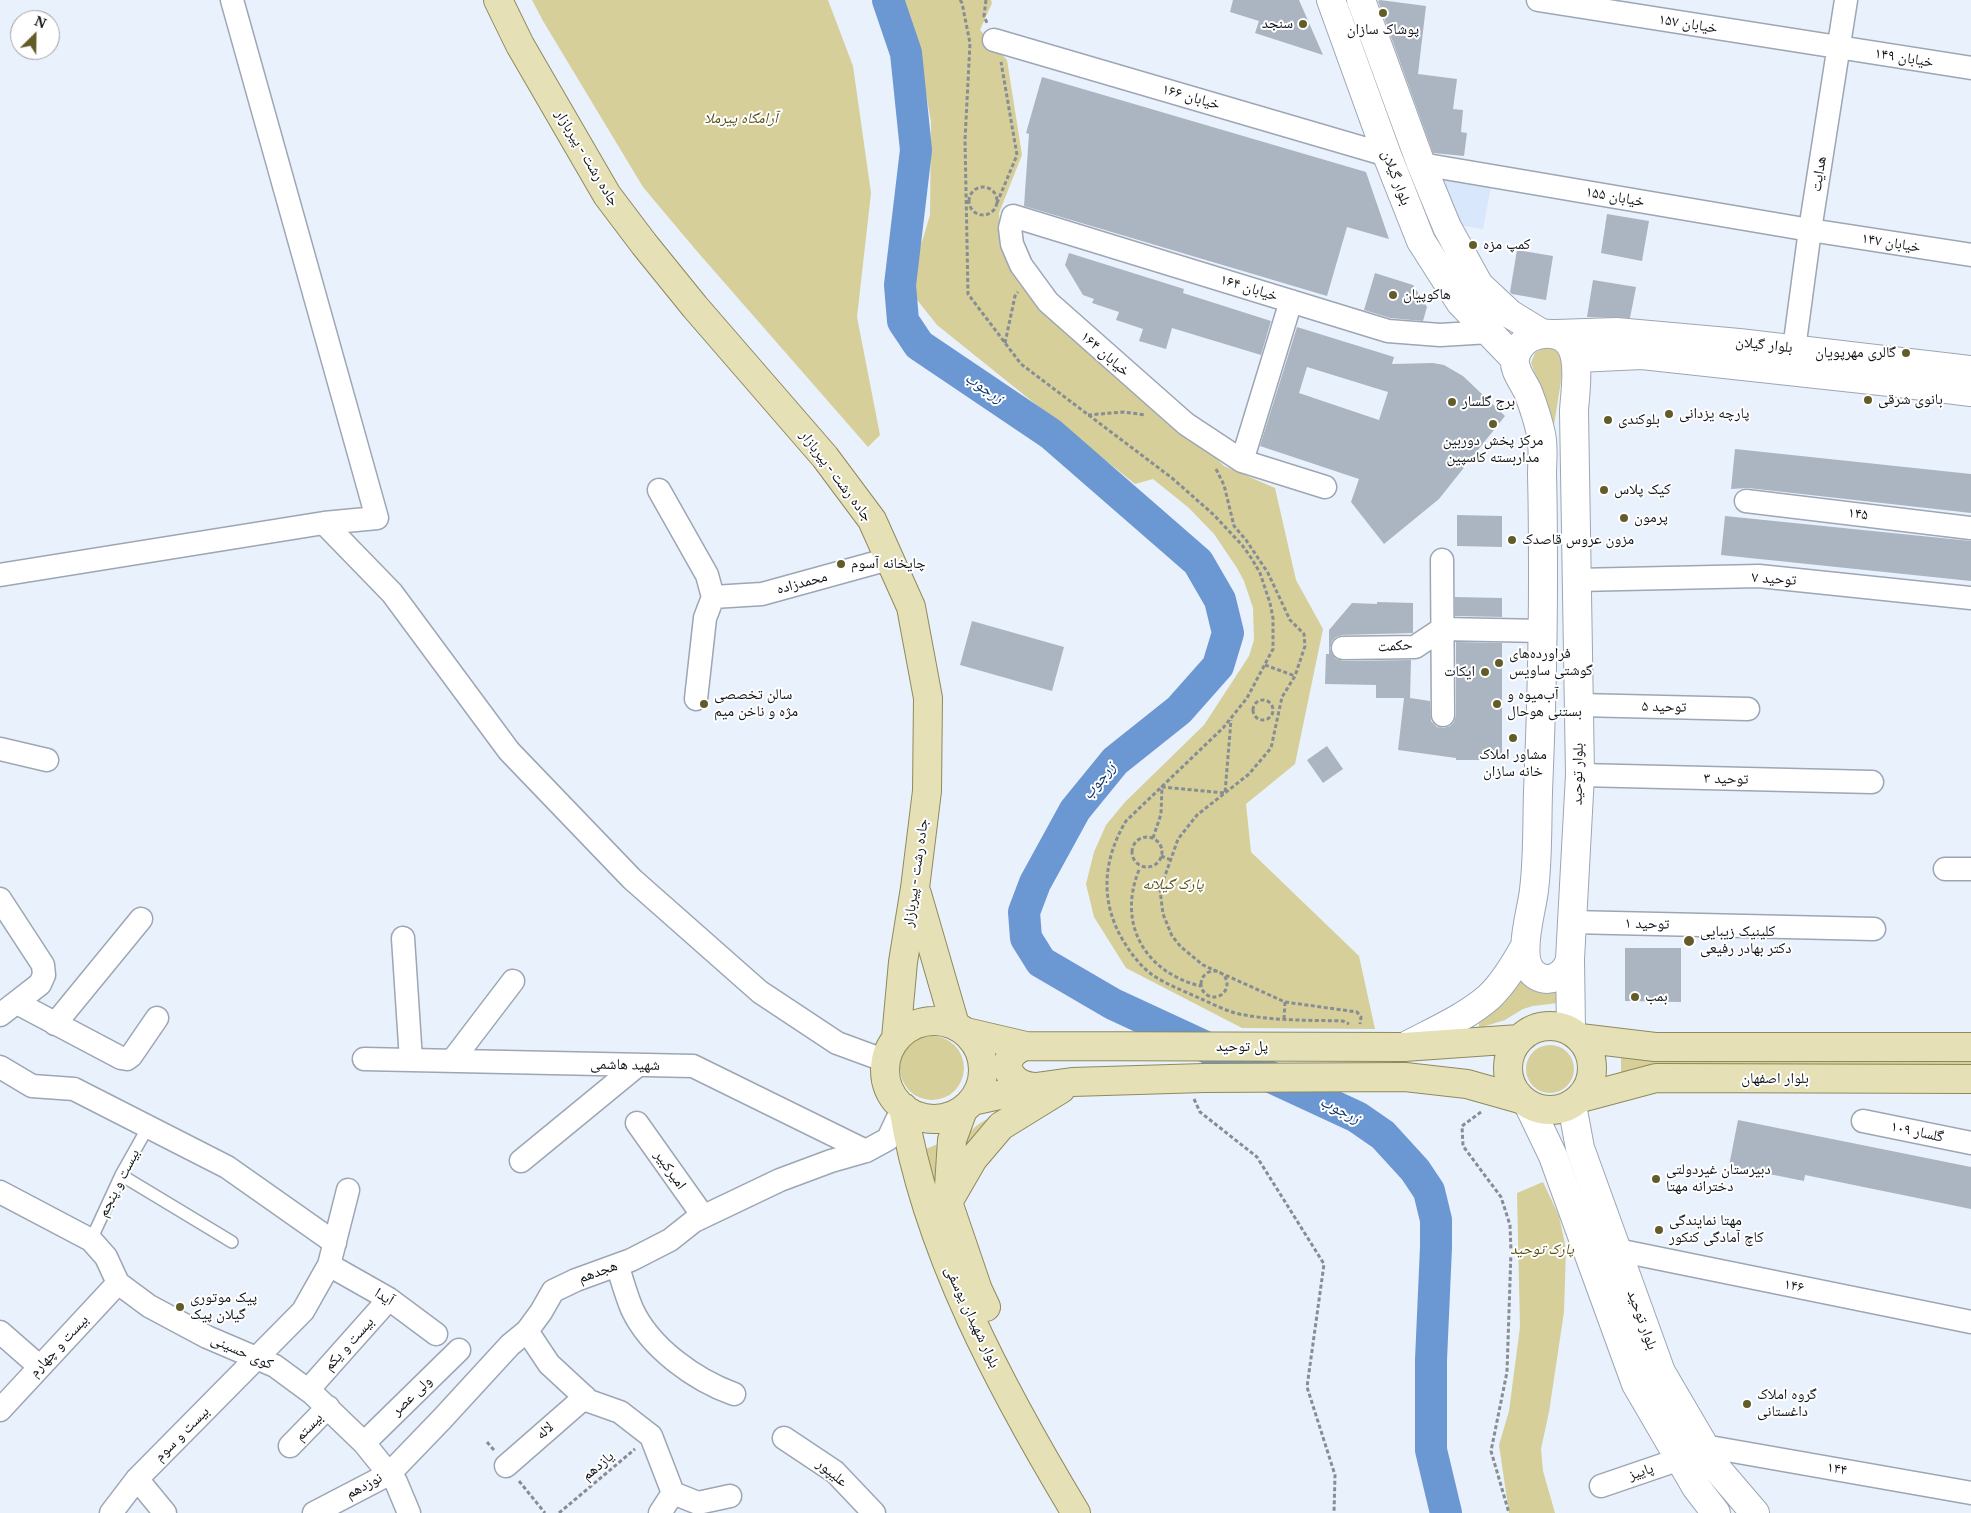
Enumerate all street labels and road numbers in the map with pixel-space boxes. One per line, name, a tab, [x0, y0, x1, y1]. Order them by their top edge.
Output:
street label: خیابان ۱۵۷	[1657, 10, 1719, 38]
street label: خیابان ۱۴۹	[1873, 44, 1935, 72]
street label: خیابان ۱۶۶	[1160, 80, 1222, 114]
street label: جاده رشت - پیربازار	[551, 106, 623, 210]
street label: بلوار گیلان	[1377, 148, 1415, 208]
street label: هدایت	[1807, 155, 1831, 193]
street label: خیابان ۱۵۵	[1584, 183, 1646, 211]
street label: خیابان ۱۴۷	[1860, 229, 1922, 257]
street label: ۱۶۴ خیابان	[1218, 271, 1280, 305]
street label: خیابان ۱۶۴	[1077, 328, 1133, 380]
street label: بلوار گیلان	[1734, 333, 1794, 357]
street label: جاده رشت - پیربازار	[796, 427, 876, 525]
street label: ۱۴۵	[1847, 504, 1869, 524]
street label: محمدزاده	[775, 568, 829, 598]
street label: توحید ۷	[1751, 568, 1797, 590]
street label: حکمت	[1377, 636, 1413, 656]
street label: توحید ۵	[1641, 698, 1687, 716]
street label: بلوار توحید	[1568, 743, 1588, 805]
street label: توحید ۳	[1703, 770, 1749, 788]
street label: جاده رشت - پیربازار	[899, 817, 933, 929]
street label: توحید ۱	[1624, 915, 1670, 933]
street label: پل توحید	[1216, 1038, 1268, 1056]
street label: شهید هاشمی	[590, 1055, 660, 1075]
street label: بلوار اصفهان	[1741, 1070, 1809, 1088]
street label: گلسار ۱۰۹	[1889, 1118, 1945, 1146]
street label: بیست و پنجم	[94, 1146, 144, 1220]
street label: امیرکبیر	[650, 1147, 690, 1193]
street label: هجدهم	[576, 1257, 620, 1287]
street label: بلوار شهیدان یوسفی	[940, 1263, 1004, 1371]
street label: ۱۴۶	[1782, 1275, 1806, 1297]
street label: آیدا	[371, 1284, 397, 1310]
street label: بلوار توحید	[1623, 1288, 1661, 1352]
street label: بیست و چهارم	[26, 1311, 92, 1381]
street label: بیست و یکم	[320, 1313, 378, 1375]
street label: کوی حسینی	[208, 1330, 276, 1374]
street label: ولی عصر	[388, 1372, 436, 1420]
street label: بیست و سوم	[151, 1403, 213, 1465]
street label: بیستم	[291, 1409, 327, 1445]
street label: لاله	[532, 1418, 558, 1444]
street label: یازدهم	[578, 1447, 618, 1485]
street label: علیپور	[813, 1455, 851, 1491]
street label: ۱۴۴	[1825, 1458, 1849, 1480]
street label: پاییز	[1626, 1459, 1656, 1485]
street label: نوزدهم	[343, 1469, 385, 1503]

